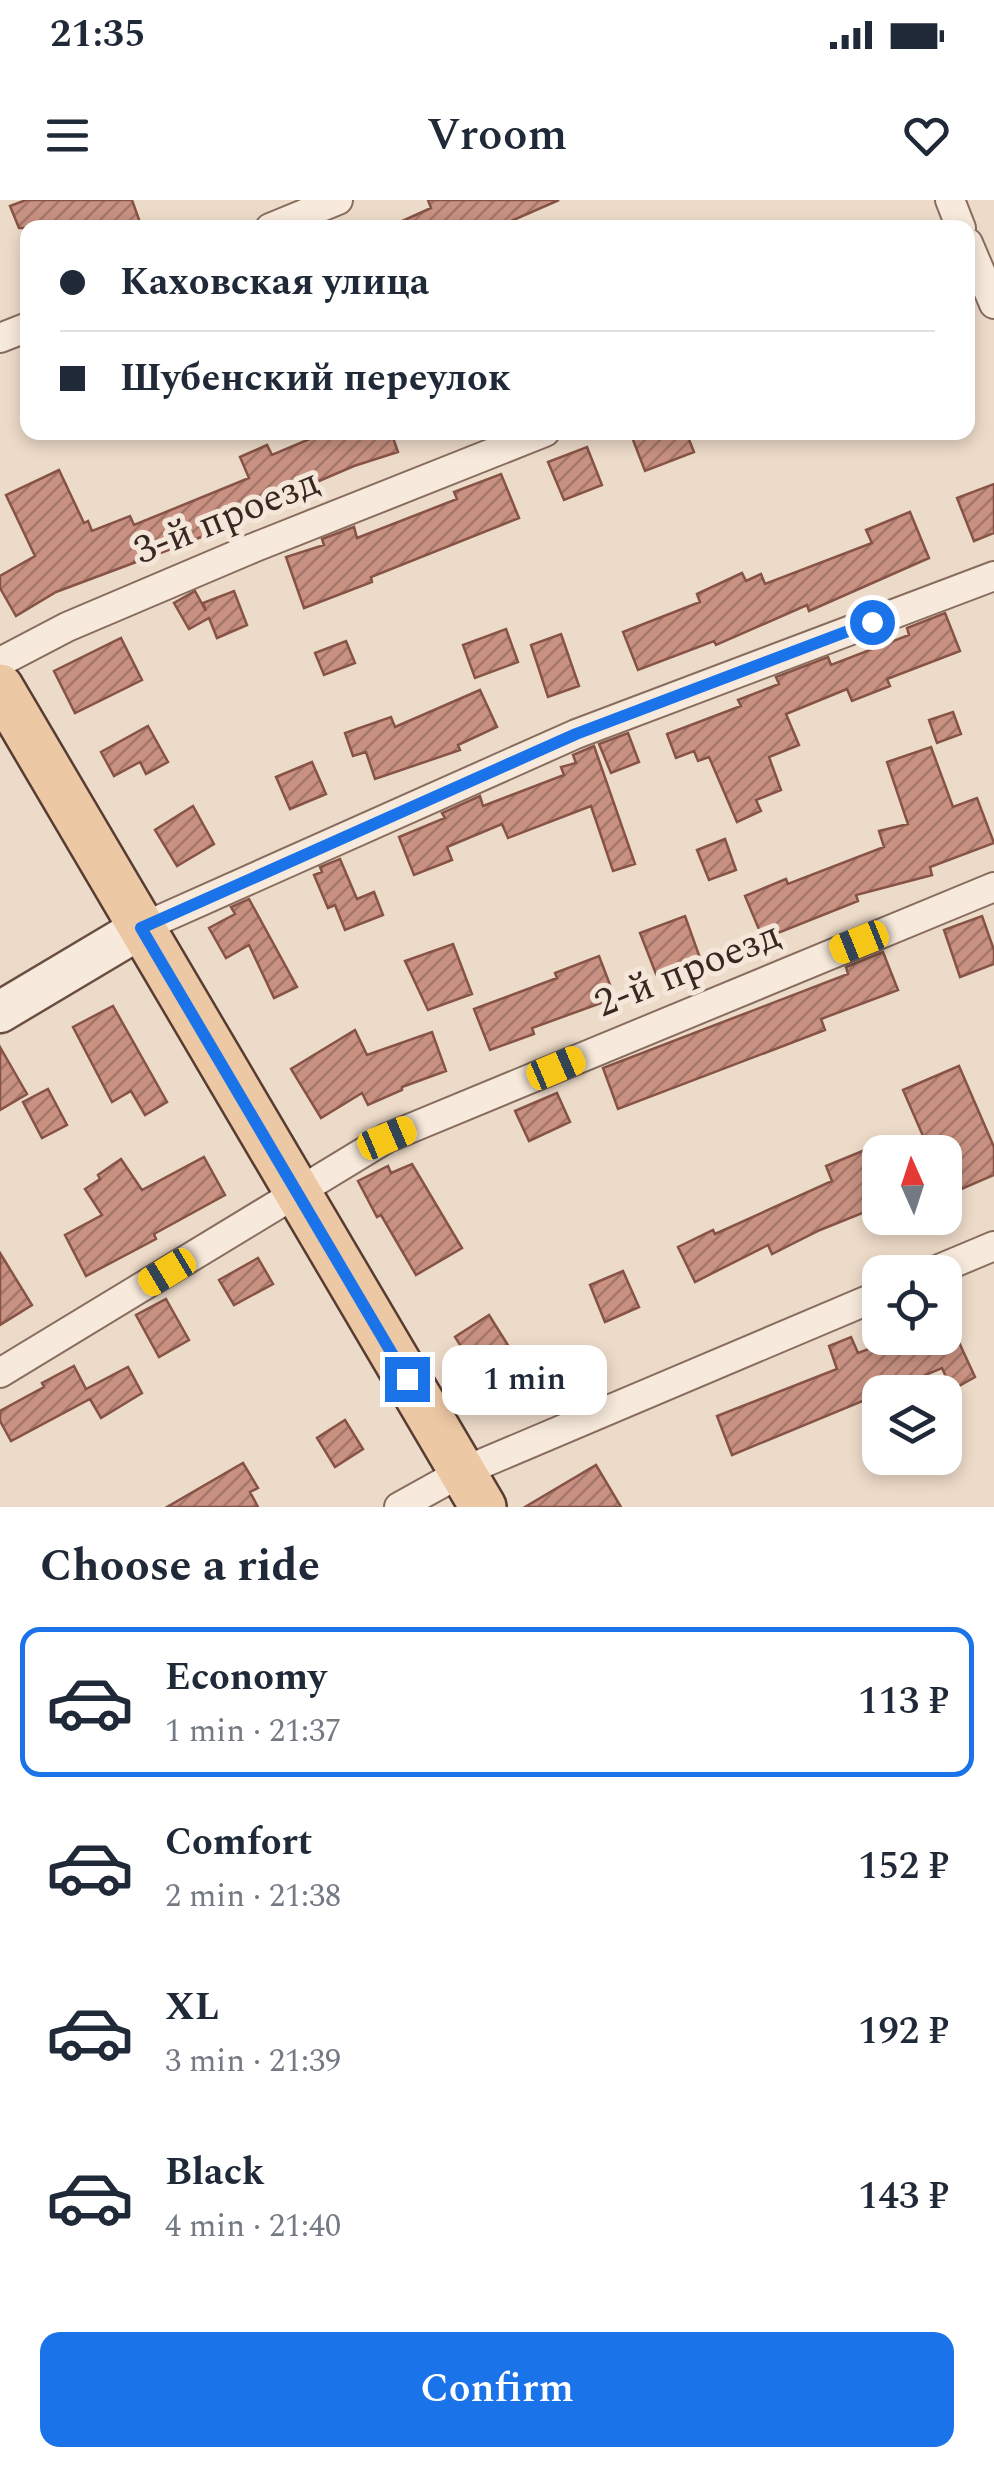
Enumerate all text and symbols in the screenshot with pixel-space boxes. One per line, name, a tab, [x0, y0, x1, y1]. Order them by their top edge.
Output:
text: 21:35	[50, 6, 145, 64]
text: Vroom	[427, 101, 567, 170]
icon: menu	[40, 108, 95, 163]
icon: heart	[899, 108, 954, 163]
text: Каховская улица	[120, 254, 429, 312]
text: Шубенский переулок	[120, 350, 511, 408]
street label: 3-й проезд	[125, 452, 329, 582]
route start	[850, 600, 895, 645]
street label: 2-й проезд	[586, 905, 790, 1035]
car	[826, 917, 892, 967]
car	[523, 1042, 589, 1094]
car	[354, 1112, 420, 1164]
north arrow	[862, 1135, 962, 1235]
map controls	[862, 1135, 962, 1475]
car	[134, 1244, 200, 1300]
button: locate	[862, 1255, 962, 1355]
callout: 1 min	[442, 1344, 607, 1414]
text: 1 min	[483, 1355, 566, 1404]
route end	[385, 1357, 430, 1402]
button: layers	[862, 1375, 962, 1475]
text: Choose a ride	[40, 1532, 320, 1601]
text: Economy	[165, 1649, 326, 1707]
icon: car	[45, 1657, 135, 1747]
text: 113 ₽	[858, 1673, 949, 1731]
text: 1 min · 21:37	[165, 1707, 341, 1756]
text: Comfort	[165, 1814, 312, 1872]
icon: car	[45, 1822, 135, 1912]
text: 152 ₽	[858, 1838, 949, 1896]
text: 2 min · 21:38	[165, 1872, 341, 1921]
text: XL	[165, 1979, 219, 2037]
icon: car	[45, 1987, 135, 2077]
text: 192 ₽	[858, 2003, 949, 2061]
text: 3 min · 21:39	[165, 2037, 341, 2086]
text: Black	[165, 2144, 265, 2202]
icon: car	[45, 2152, 135, 2242]
text: 143 ₽	[858, 2168, 949, 2226]
text: 4 min · 21:40	[165, 2202, 341, 2251]
button: Confirm	[40, 2332, 954, 2447]

